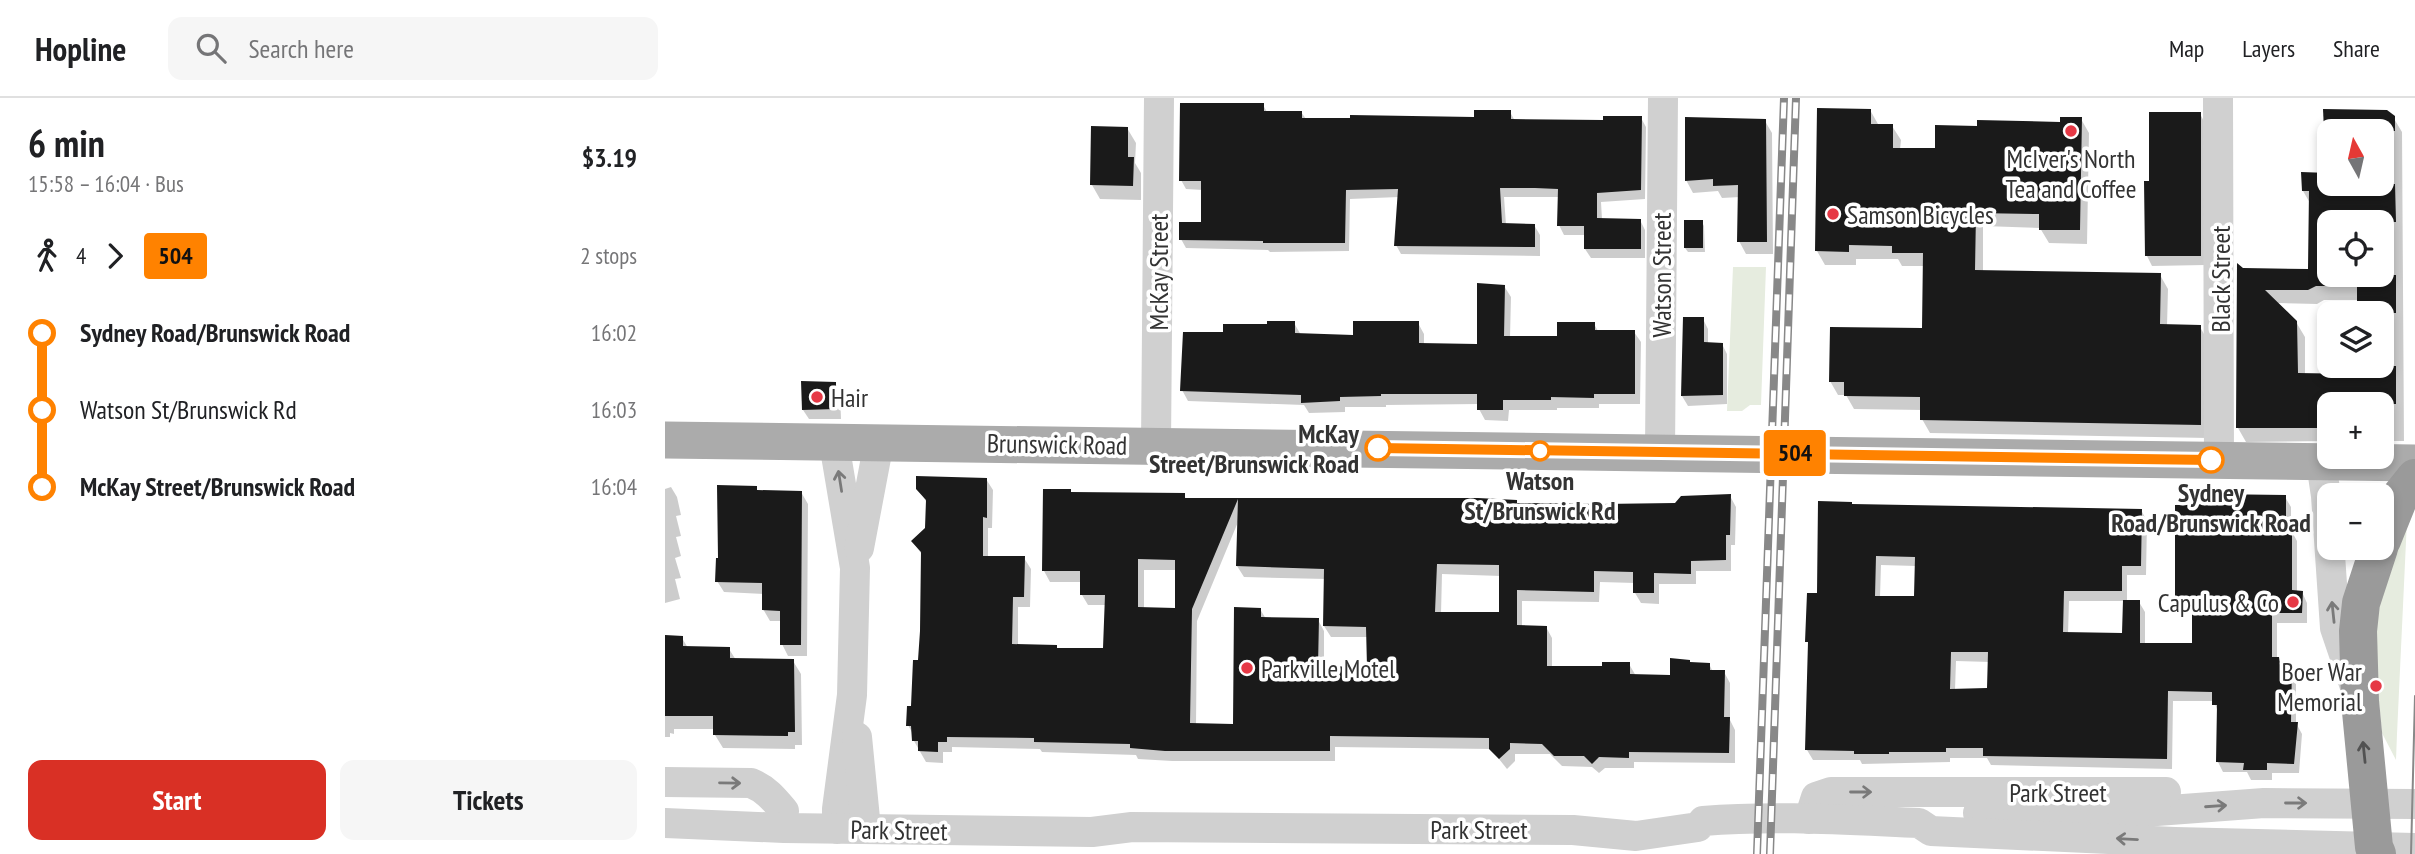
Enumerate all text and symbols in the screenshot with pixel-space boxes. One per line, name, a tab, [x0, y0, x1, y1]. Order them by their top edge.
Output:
search box	[168, 17, 658, 80]
text: Hopline	[35, 27, 126, 70]
icon: search	[192, 29, 230, 67]
text: Search here	[248, 32, 354, 65]
text: Map	[2169, 33, 2204, 64]
text: Layers	[2242, 33, 2295, 64]
text: Share	[2333, 33, 2380, 64]
text: 6 min	[28, 118, 105, 167]
north arrow	[2317, 119, 2394, 196]
map controls	[2317, 119, 2394, 560]
marker: McIver's North Tea and Coffee	[2063, 123, 2079, 139]
text: $3.19	[582, 141, 637, 174]
place label: McIver's North Tea and Coffee	[2006, 142, 2136, 205]
text: 15:58 – 16:04 · Bus	[28, 169, 184, 198]
place label: Samson Bicycles	[1847, 198, 1994, 231]
marker: Samson Bicycles	[1825, 206, 1841, 222]
button: locate	[2317, 210, 2394, 287]
street label: Watson Street	[1645, 213, 1678, 337]
street label: McKay Street	[1142, 214, 1175, 330]
street label: Black Street	[2204, 226, 2237, 332]
icon: walk	[28, 237, 66, 275]
icon: forward	[96, 237, 134, 275]
text: 504	[158, 240, 193, 271]
text: 4	[76, 241, 86, 270]
text: 2 stops	[580, 241, 637, 270]
button: layers	[2317, 301, 2394, 378]
text: Sydney Road/Brunswick Road	[80, 316, 350, 349]
text: 16:02	[591, 318, 637, 347]
place label: Hair	[831, 381, 868, 414]
marker: Hair	[809, 389, 825, 405]
button: +	[2317, 392, 2394, 469]
text: Watson St/Brunswick Rd	[80, 393, 297, 426]
text: 16:03	[591, 395, 637, 424]
place label: McKay Street/Brunswick Road	[1149, 417, 1360, 480]
street label: Brunswick Road	[987, 426, 1127, 462]
line badge: 504	[1755, 430, 1835, 476]
marker: McKay Street/Brunswick Road	[1365, 435, 1391, 461]
text: 504	[1778, 437, 1812, 468]
marker: Watson St/Brunswick Rd	[1530, 441, 1550, 461]
marker: Sydney Road/Brunswick Road	[2198, 447, 2224, 473]
place label: Watson St/Brunswick Rd	[1464, 464, 1616, 527]
text: McKay Street/Brunswick Road	[80, 470, 355, 503]
one-way arrow	[833, 470, 846, 493]
text: 16:04	[591, 472, 637, 501]
place label: Sydney Road/Brunswick Road	[2111, 476, 2311, 539]
button: −	[2317, 483, 2394, 560]
place label: Capulus & Co	[2158, 586, 2279, 619]
marker: Capulus & Co	[2285, 594, 2301, 610]
one-way arrow	[2327, 601, 2340, 624]
place label: Parkville Motel	[1261, 652, 1395, 685]
place label: Boer War Memorial	[2277, 655, 2362, 718]
marker: Parkville Motel	[1239, 660, 1255, 676]
marker: Boer War Memorial	[2368, 678, 2384, 694]
one-way arrow	[2358, 741, 2371, 764]
button: Start	[28, 760, 326, 840]
button: Tickets	[340, 760, 637, 840]
one-way arrow	[719, 776, 742, 790]
street label: Park Street	[2009, 776, 2107, 809]
one-way arrow	[1849, 785, 1872, 799]
one-way arrow	[2284, 796, 2307, 810]
one-way arrow	[2204, 800, 2227, 813]
street label: Park Street	[850, 813, 948, 847]
street label: Park Street	[1430, 813, 1528, 846]
one-way arrow	[2116, 833, 2139, 846]

